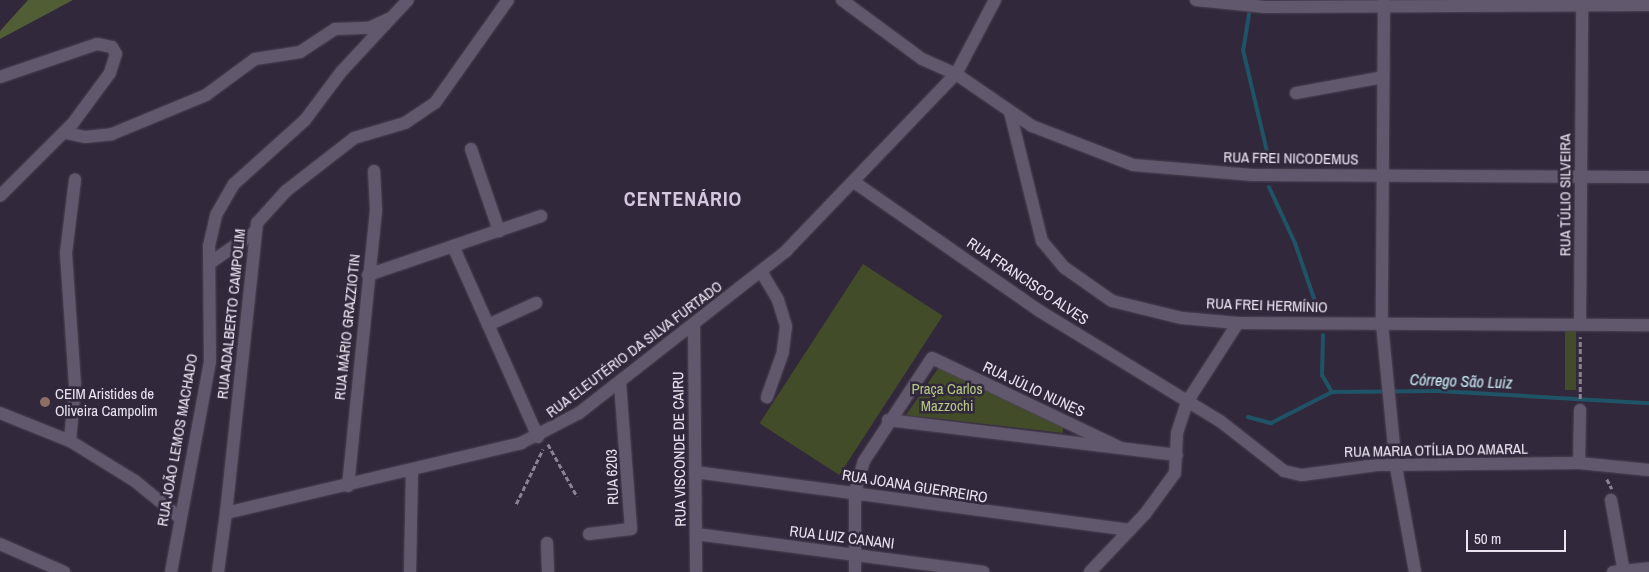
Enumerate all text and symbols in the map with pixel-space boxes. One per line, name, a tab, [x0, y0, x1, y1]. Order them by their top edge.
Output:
street label: RUA TÚLIO SILVEIRA	[1556, 133, 1574, 257]
street label: RUA FREI NICODEMUS	[1223, 148, 1359, 168]
district label: CENTENÁRIO	[623, 186, 743, 210]
street label: RUA ADALBERTO CAMPOLIM	[213, 227, 249, 401]
street label: RUA FRANCISCO ALVES	[963, 233, 1093, 329]
street label: RUA MÁRIO GRAZZIOTIN	[330, 253, 364, 401]
street label: RUA ELEUTÉRIO DA SILVA FURTADO	[542, 276, 726, 422]
street label: RUA FREI HERMÍNIO	[1206, 294, 1328, 316]
street label: RUA JOÃO LEMOS MACHADO	[153, 352, 201, 528]
street label: RUA JÚLIO NUNES	[980, 357, 1088, 421]
water label: Córrego São Luiz	[1409, 370, 1513, 392]
street label: RUA VISCONDE DE CAIRU	[669, 371, 689, 527]
park label: Praça Carlos Mazzochi	[911, 379, 983, 414]
place label: CEIM Aristides de Oliveira Campolim	[55, 384, 158, 419]
marker: CEIM Aristides de Oliveira Campolim	[39, 396, 51, 408]
street label: RUA MARIA OTÍLIA DO AMARAL	[1343, 439, 1529, 461]
street label: RUA 6203	[602, 448, 622, 506]
street label: RUA JOANA GUERREIRO	[840, 466, 990, 506]
scale bar	[1469, 520, 1569, 552]
street label: RUA LUIZ CANANI	[788, 522, 896, 552]
text: 50 m	[1474, 528, 1501, 549]

